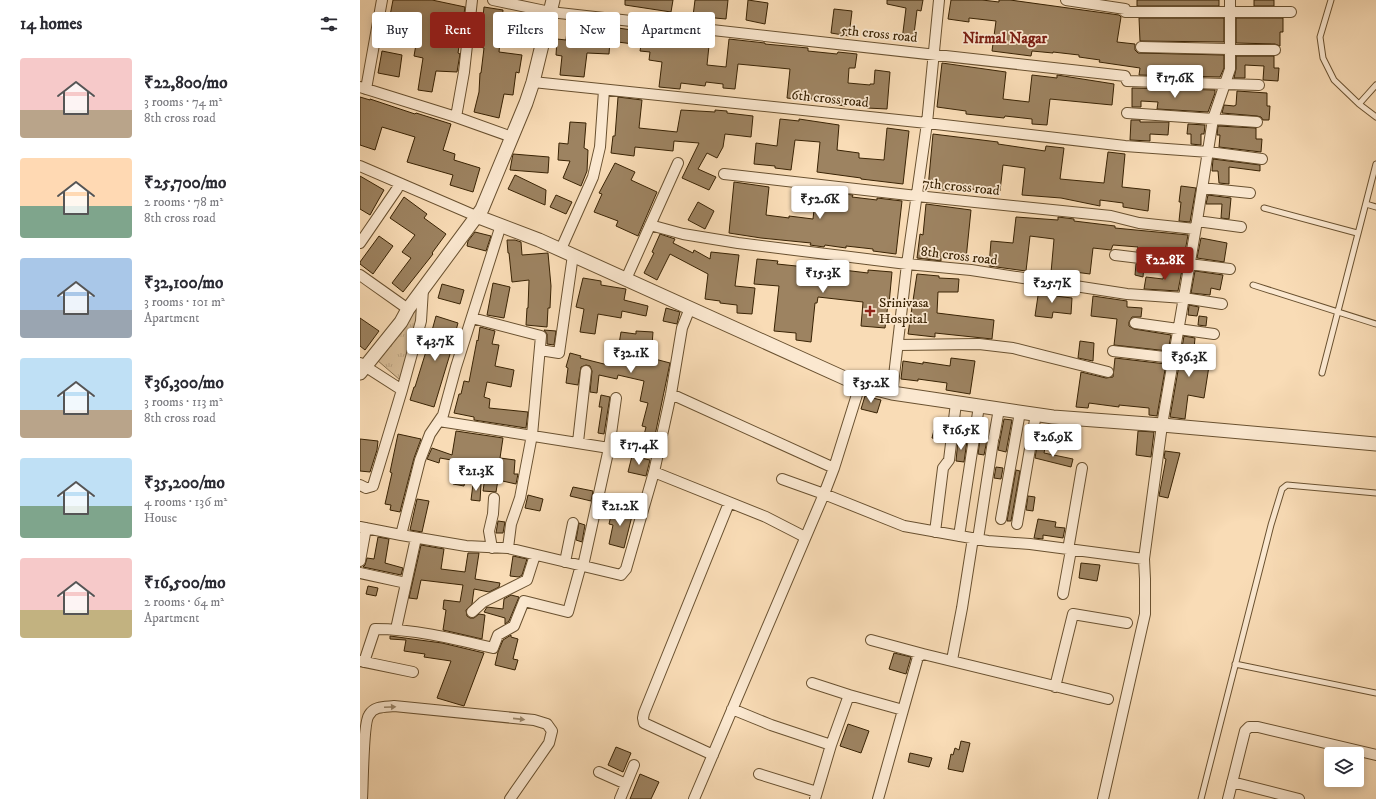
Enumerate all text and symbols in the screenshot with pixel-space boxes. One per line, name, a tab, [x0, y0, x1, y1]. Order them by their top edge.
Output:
chip: Buy	[372, 12, 422, 48]
chip: Rent	[430, 12, 485, 48]
chip: Filters	[493, 12, 558, 48]
chip: New	[566, 12, 620, 48]
chip: Apartment	[628, 12, 715, 48]
text: 14 homes	[20, 13, 82, 35]
icon: filters	[318, 13, 340, 35]
street label: 5th cross road	[840, 21, 918, 47]
district label: Nirmal Nagar	[963, 29, 1048, 48]
pin: ₹17.6K	[1142, 65, 1208, 99]
text: ₹17.6K	[1156, 70, 1194, 86]
text: ₹22,800/mo	[144, 72, 228, 94]
icon: home	[52, 74, 100, 122]
street label: 6th cross road	[791, 86, 869, 112]
text: 3 rooms · 74 m²	[144, 94, 222, 110]
text: 8th cross road	[144, 110, 216, 126]
text: ₹25,700/mo	[144, 172, 226, 194]
icon: home	[52, 174, 100, 222]
street label: 7th cross road	[921, 174, 1001, 200]
pin: ₹52.6K	[787, 186, 853, 220]
text: ₹52.6K	[800, 191, 840, 207]
text: 2 rooms · 78 m²	[144, 194, 223, 210]
text: 8th cross road	[144, 210, 216, 226]
street label: 8th cross road	[920, 242, 998, 270]
pin: ₹22.8K	[1132, 247, 1198, 281]
text: ₹22.8K	[1145, 252, 1185, 268]
pin: ₹15.3K	[790, 260, 856, 294]
text: ₹15.3K	[805, 265, 841, 281]
pin: ₹25.7K	[1019, 270, 1085, 304]
text: ₹32,100/mo	[144, 272, 223, 294]
icon: home	[52, 274, 100, 322]
text: ₹25.7K	[1033, 275, 1071, 291]
text: 3 rooms · 101 m²	[144, 294, 225, 310]
place label: Srinivasa Hospital	[879, 294, 929, 328]
marker: Srinivasa Hospital	[864, 305, 876, 317]
text: Apartment	[144, 310, 199, 326]
pin: ₹43.7K	[402, 328, 468, 362]
text: ₹43.7K	[416, 333, 454, 349]
pin: ₹32.1K	[598, 340, 664, 374]
pin: ₹36.3K	[1156, 344, 1222, 378]
text: ₹32.1K	[613, 345, 649, 361]
text: ₹36.3K	[1171, 349, 1207, 365]
pin: ₹35.2K	[838, 370, 904, 404]
text: ₹36,300/mo	[144, 372, 224, 394]
icon: home	[52, 374, 100, 422]
text: ₹35.2K	[853, 375, 889, 391]
text: 3 rooms · 113 m²	[144, 394, 223, 410]
text: 8th cross road	[144, 410, 216, 426]
pin: ₹16.5K	[928, 417, 994, 451]
text: ₹16.5K	[942, 422, 980, 438]
pin: ₹26.9K	[1020, 424, 1086, 458]
text: ₹26.9K	[1033, 429, 1073, 445]
pin: ₹17.4K	[606, 432, 672, 466]
text: ₹17.4K	[620, 437, 658, 453]
pin: ₹21.3K	[443, 458, 509, 492]
text: ₹21.3K	[458, 463, 494, 479]
text: ₹35,200/mo	[144, 472, 225, 494]
icon: home	[52, 474, 100, 522]
pin: ₹21.2K	[587, 493, 653, 527]
text: 4 rooms · 136 m²	[144, 494, 227, 510]
text: ₹21.2K	[601, 498, 639, 514]
text: House	[144, 510, 177, 526]
text: ₹16,500/mo	[144, 572, 225, 594]
icon: home	[52, 574, 100, 622]
text: 2 rooms · 64 m²	[144, 594, 224, 610]
text: Apartment	[144, 610, 199, 626]
one-way arrow	[384, 704, 397, 710]
one-way arrow	[513, 716, 525, 722]
map controls	[1324, 747, 1364, 787]
button: layers	[1324, 747, 1364, 787]

